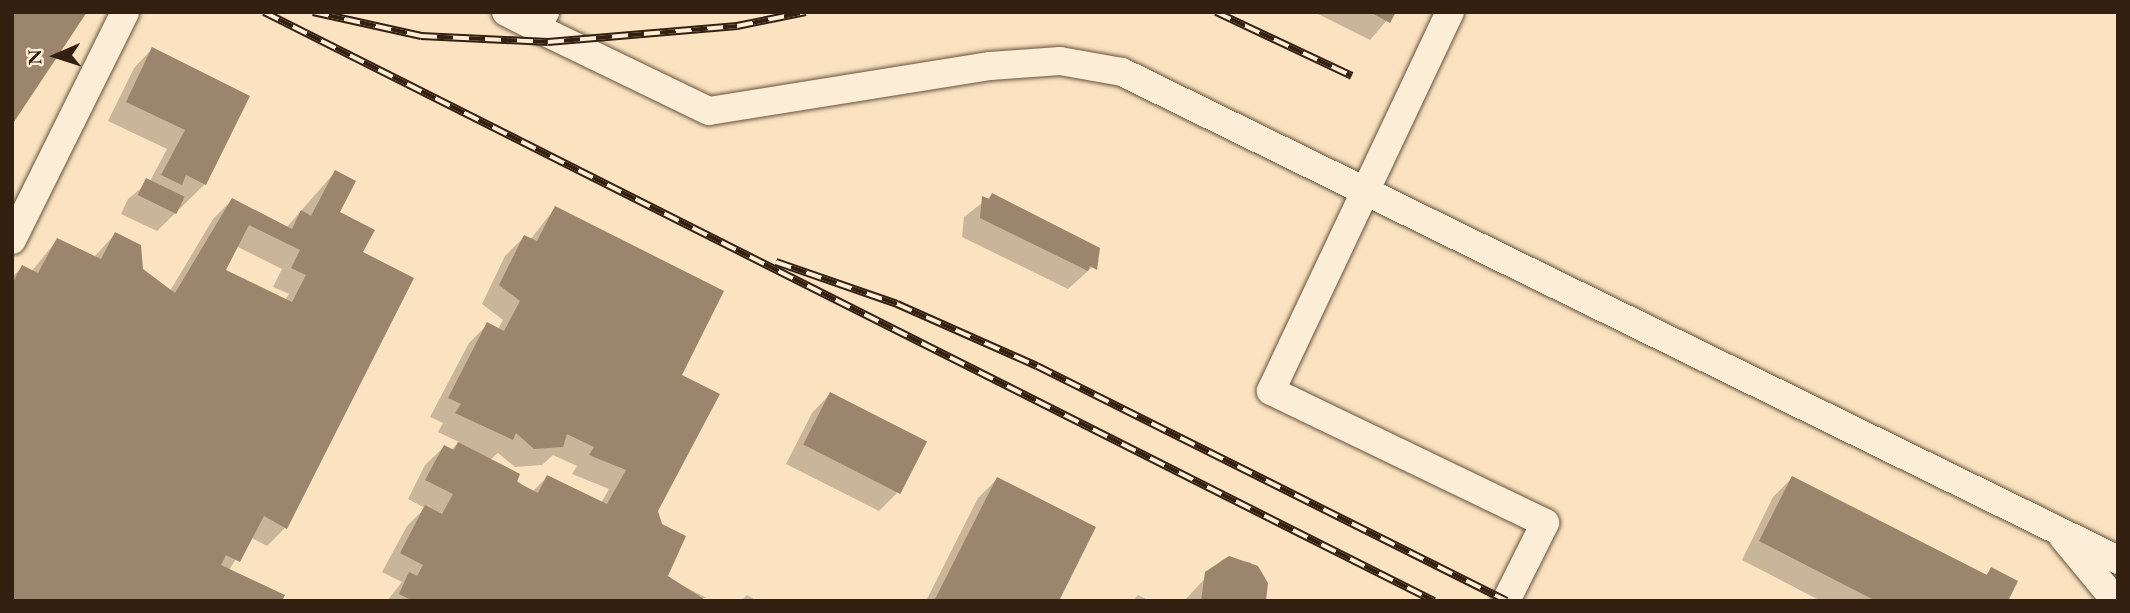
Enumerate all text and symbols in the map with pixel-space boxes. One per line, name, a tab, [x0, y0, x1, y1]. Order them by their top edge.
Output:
north arrow	[21, 21, 91, 91]
text: N	[22, 49, 47, 65]

